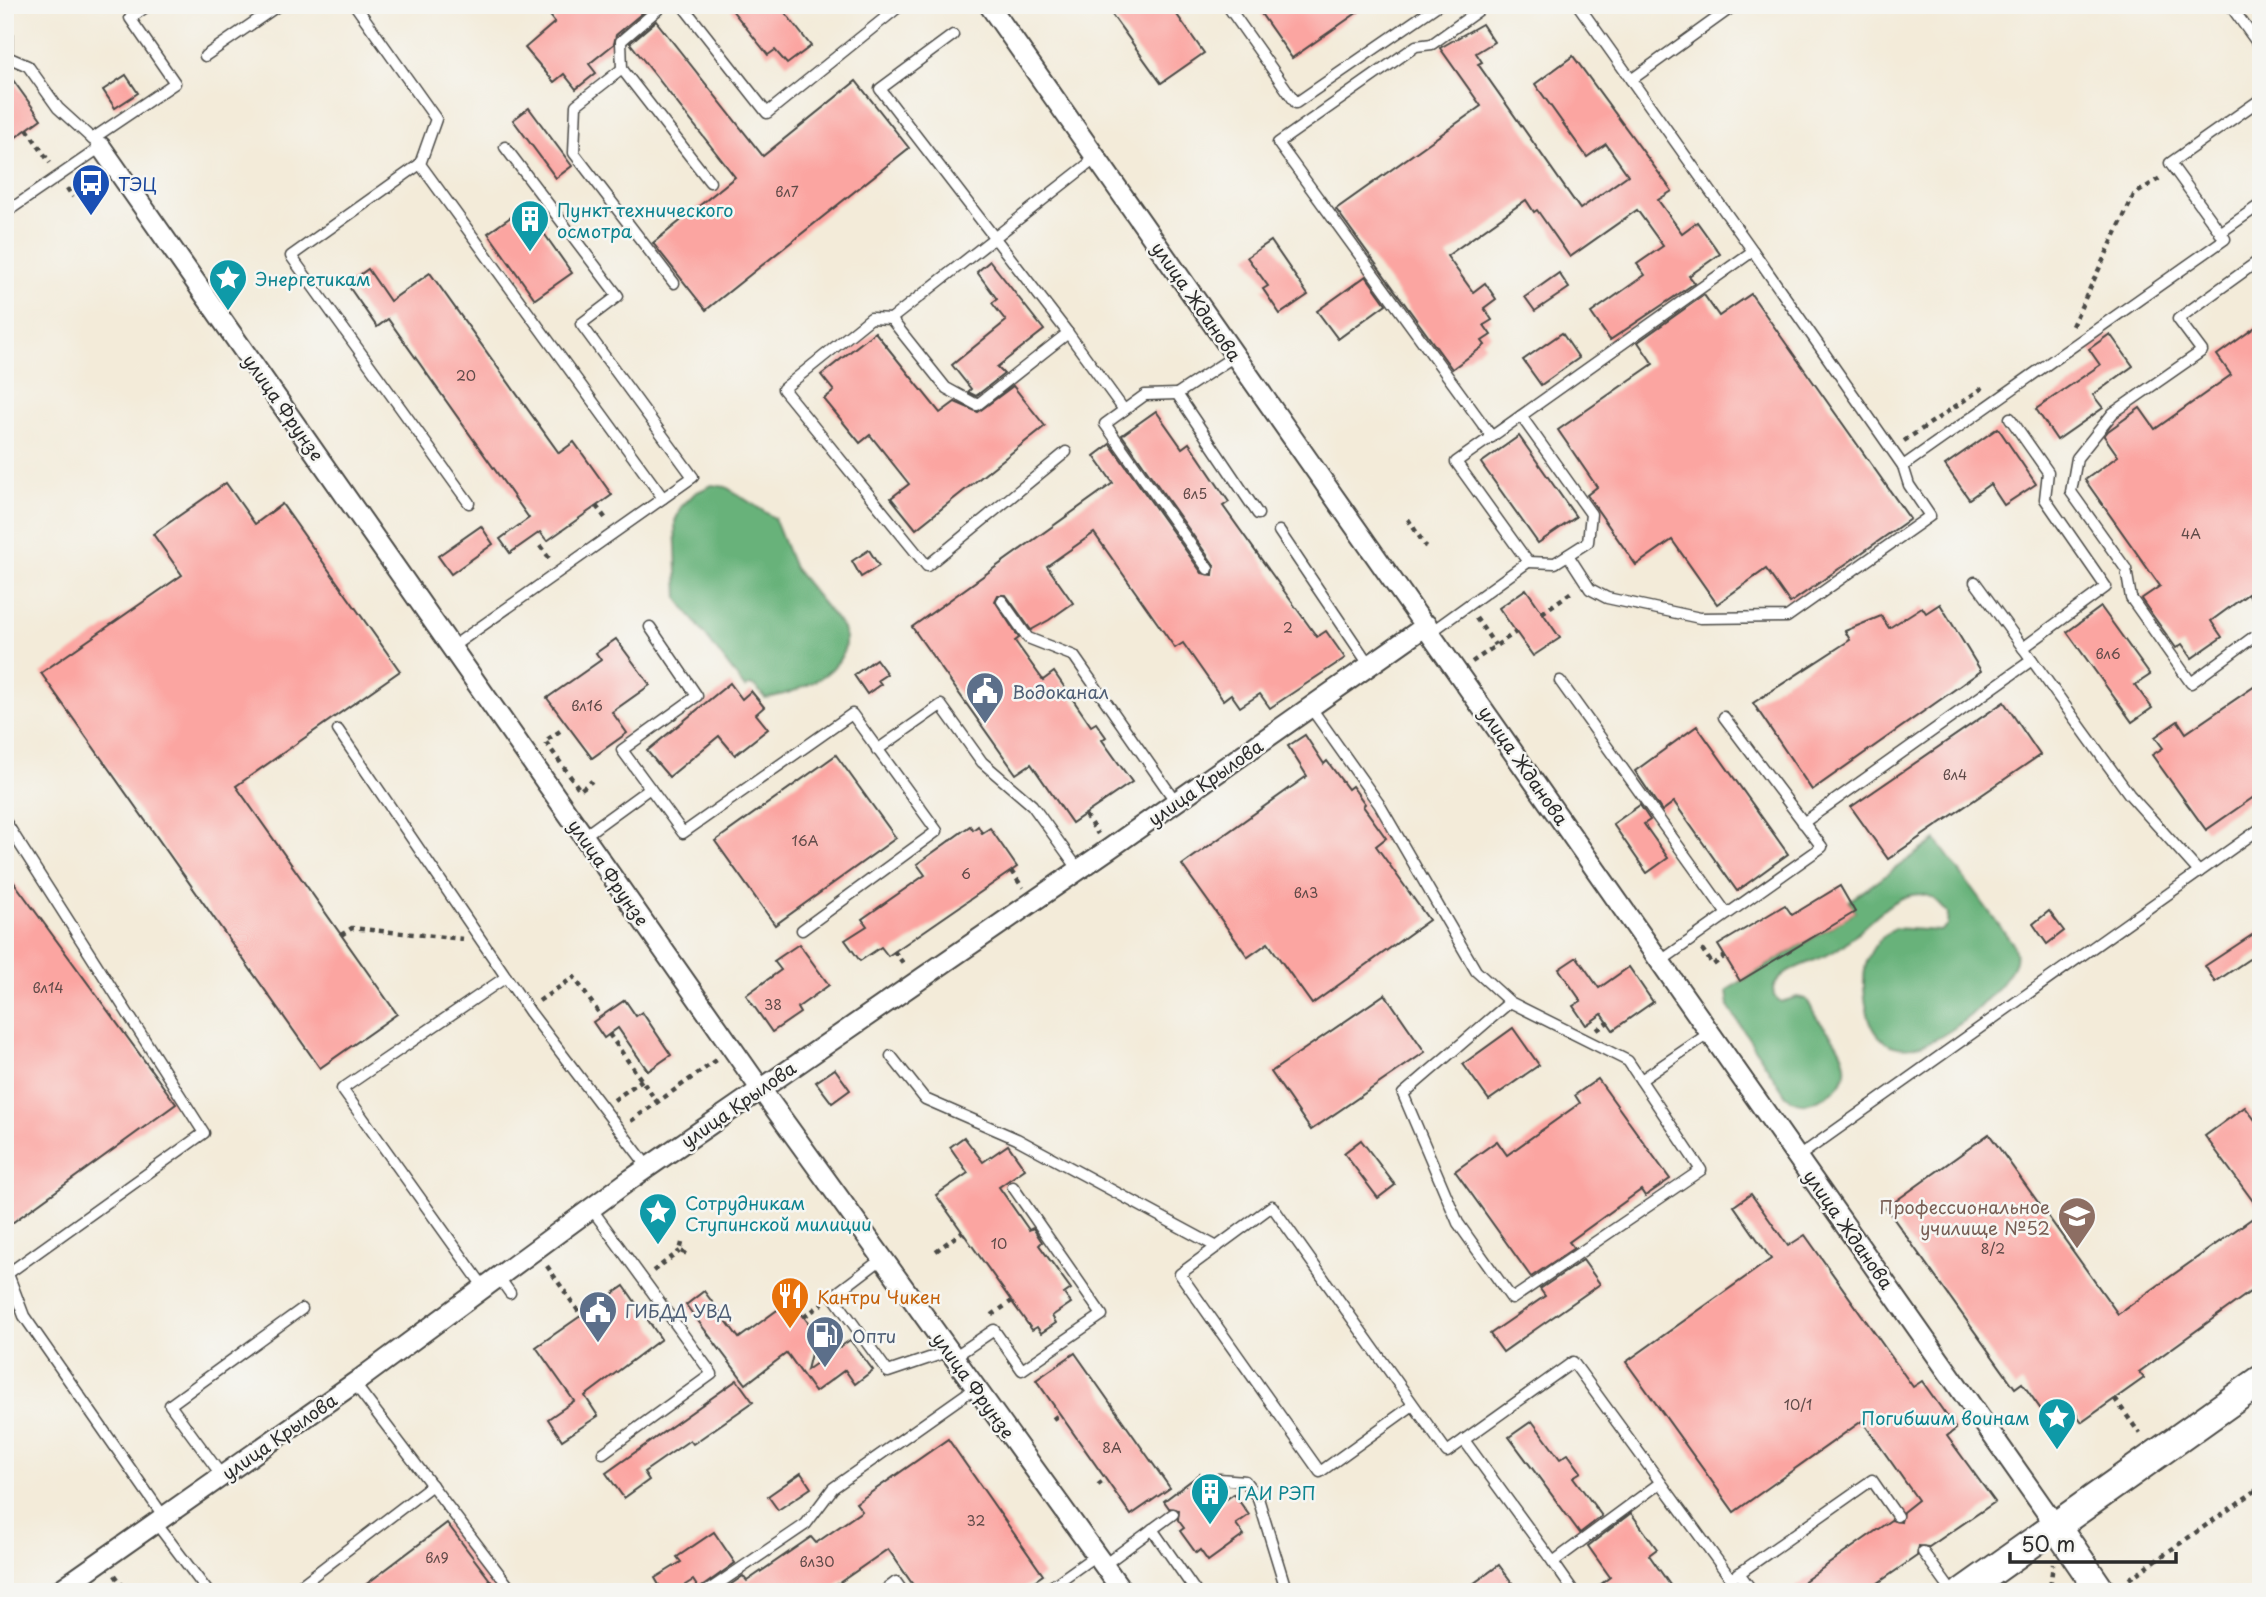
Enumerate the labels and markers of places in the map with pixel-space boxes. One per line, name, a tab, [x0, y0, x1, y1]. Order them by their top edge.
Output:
bus stop icon: ТЭЦ	[70, 162, 112, 217]
place label: ТЭЦ	[118, 170, 157, 197]
place label: Пункт технического осмотра	[557, 196, 733, 244]
building icon: Пункт технического осмотра	[509, 198, 551, 253]
place icon: Энергетикам	[207, 257, 249, 312]
place label: Энергетикам	[255, 265, 371, 292]
public building icon: Водоканал	[964, 670, 1006, 725]
place label: Водоканал	[1012, 678, 1109, 705]
place label: Сотрудникам Ступинской милиции	[685, 1189, 872, 1237]
place icon: Сотрудникам Ступинской милиции	[637, 1191, 679, 1246]
place label: Профессиональное училище №52	[1879, 1193, 2050, 1241]
school or university icon: Профессиональное училище №52	[2056, 1195, 2098, 1250]
restaurant icon: Кантри Чикен	[769, 1275, 811, 1330]
place label: Кантри Чикен	[817, 1283, 941, 1310]
public building icon: ГИБДД УВД	[577, 1289, 619, 1344]
place label: ГИБДД УВД	[625, 1297, 732, 1324]
fuel station icon: Опти	[804, 1314, 846, 1369]
place label: Опти	[852, 1322, 896, 1349]
place icon: Погибшим воинам	[2036, 1396, 2078, 1451]
place label: Погибшим воинам	[1861, 1404, 2030, 1431]
building icon: ГАИ РЭП	[1189, 1471, 1231, 1526]
place label: ГАИ РЭП	[1237, 1479, 1316, 1506]

